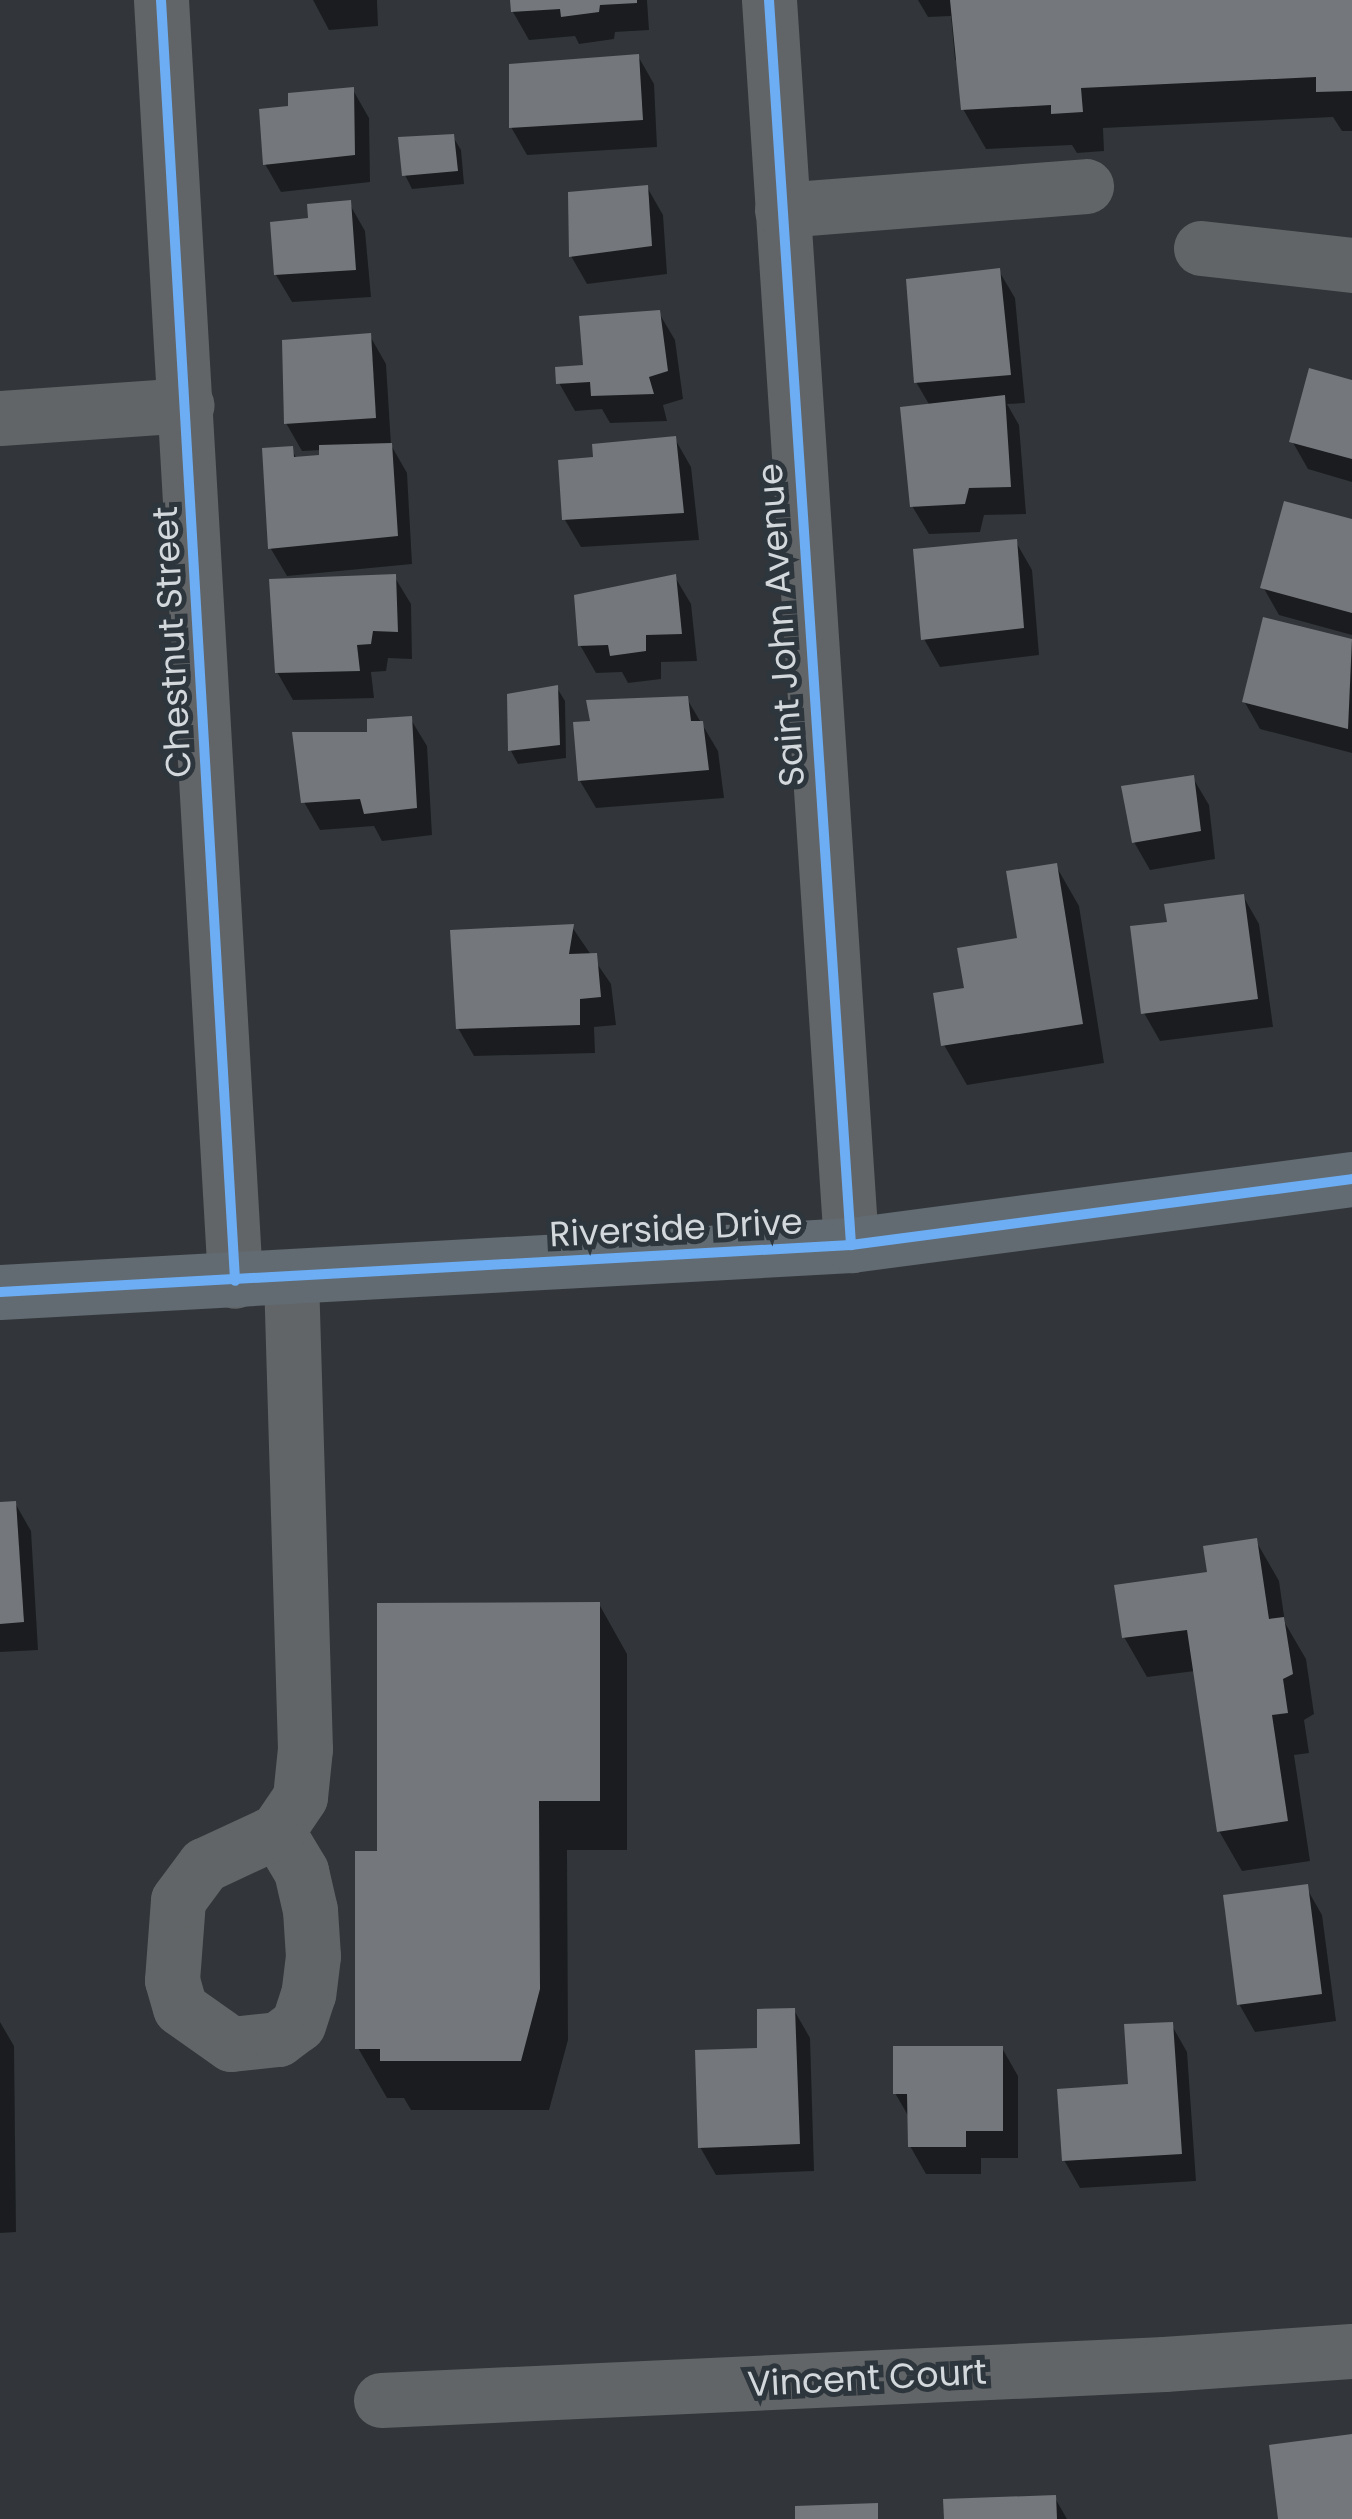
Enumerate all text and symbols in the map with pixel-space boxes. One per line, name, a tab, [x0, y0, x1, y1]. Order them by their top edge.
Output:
street label: Saint John Avenue	[749, 462, 813, 788]
street label: Chestnut Street	[144, 505, 200, 779]
street label: Riverside Drive	[548, 1200, 804, 1256]
street label: Vincent Court	[746, 2351, 988, 2405]

